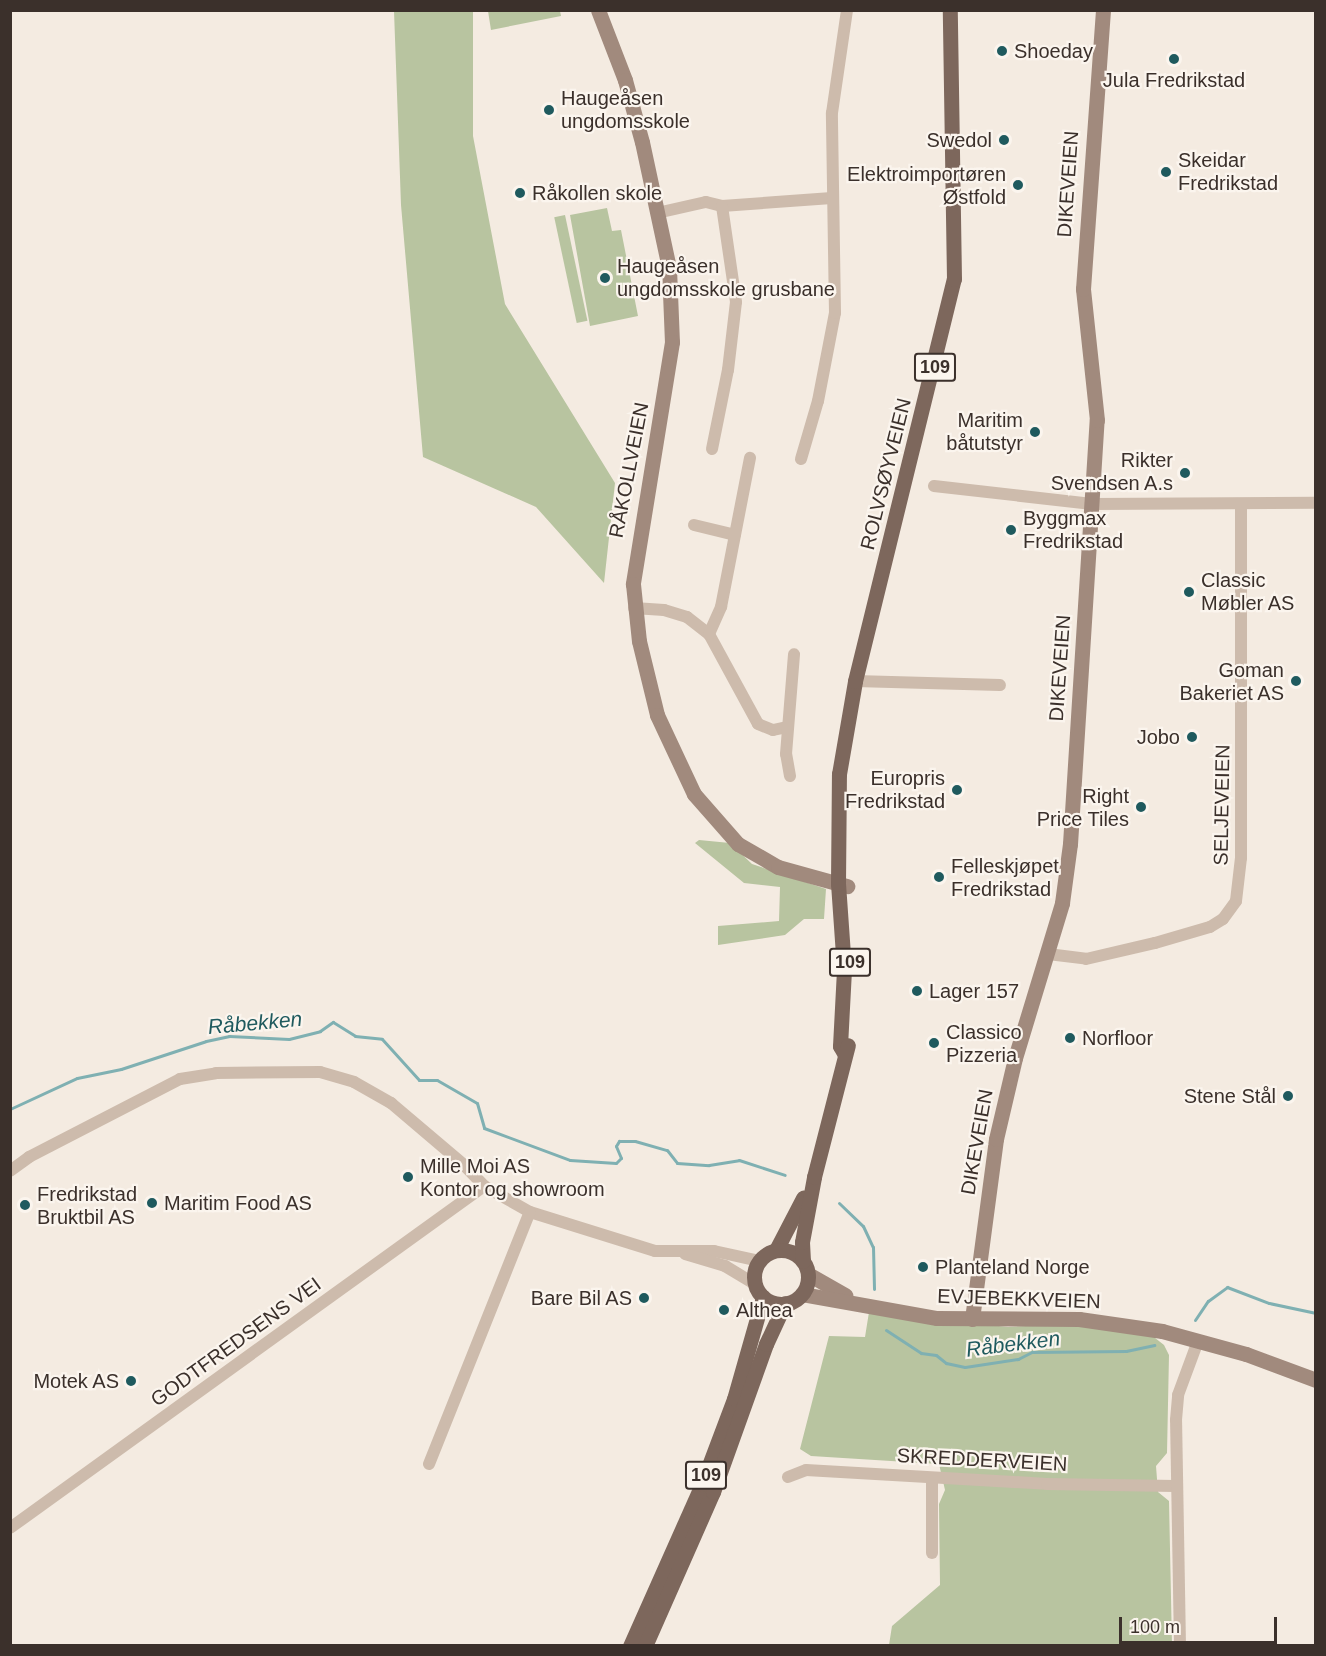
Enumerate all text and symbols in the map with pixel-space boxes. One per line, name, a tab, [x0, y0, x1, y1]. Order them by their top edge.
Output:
place label: Shoeday	[1014, 39, 1093, 63]
marker: Shoeday	[995, 44, 1009, 58]
marker: Jula Fredrikstad	[1167, 52, 1181, 66]
place label: Jula Fredrikstad	[1103, 68, 1245, 92]
place label: Haugeåsen ungdomsskole	[561, 86, 690, 133]
marker: Haugeåsen ungdomsskole	[542, 103, 556, 117]
place label: Swedol	[926, 128, 992, 152]
street label: DIKEVEIEN	[1052, 130, 1084, 238]
marker: Swedol	[997, 133, 1011, 147]
place label: Skeidar Fredrikstad	[1178, 148, 1278, 195]
place label: Elektroimportøren Østfold	[847, 162, 1006, 209]
marker: Skeidar Fredrikstad	[1159, 165, 1173, 179]
marker: Elektroimportøren Østfold	[1011, 178, 1025, 192]
place label: Råkollen skole	[532, 181, 662, 205]
marker: Råkollen skole	[513, 186, 527, 200]
place label: Haugeåsen ungdomsskole grusbane	[617, 254, 835, 301]
marker: Haugeåsen ungdomsskole grusbane	[598, 271, 612, 285]
road number: 109	[912, 352, 958, 382]
street label: ROLVSØYVEIEN	[856, 396, 916, 552]
street label: RÅKOLLVEIEN	[604, 400, 654, 540]
place label: Maritim båtutstyr	[946, 408, 1023, 455]
marker: Maritim båtutstyr	[1028, 425, 1042, 439]
place label: Rikter Svendsen A.s	[1050, 449, 1173, 496]
marker: Rikter Svendsen A.s	[1178, 466, 1192, 480]
place label: Byggmax Fredrikstad	[1023, 506, 1123, 553]
marker: Byggmax Fredrikstad	[1004, 523, 1018, 537]
place label: Classic Møbler AS	[1201, 568, 1295, 615]
marker: Classic Møbler AS	[1182, 585, 1196, 599]
street label: DIKEVEIEN	[1044, 614, 1076, 722]
place label: Goman Bakeriet AS	[1178, 658, 1284, 705]
marker: Goman Bakeriet AS	[1289, 674, 1303, 688]
place label: Jobo	[1137, 725, 1180, 749]
marker: Jobo	[1185, 730, 1199, 744]
street label: SELJEVEIEN	[1209, 744, 1235, 866]
place label: Europris Fredrikstad	[845, 766, 945, 813]
marker: Europris Fredrikstad	[950, 783, 964, 797]
place label: Right Price Tiles	[1036, 784, 1129, 831]
marker: Right Price Tiles	[1134, 800, 1148, 814]
place label: Felleskjøpet Fredrikstad	[951, 854, 1059, 901]
marker: Felleskjøpet Fredrikstad	[932, 870, 946, 884]
road number: 109	[828, 947, 872, 977]
place label: Lager 157	[929, 979, 1019, 1003]
marker: Lager 157	[910, 984, 924, 998]
water label: Råbekken	[207, 1006, 303, 1040]
place label: Classico Pizzeria	[946, 1020, 1022, 1067]
place label: Norfloor	[1082, 1026, 1153, 1050]
marker: Norfloor	[1063, 1031, 1077, 1045]
marker: Classico Pizzeria	[927, 1036, 941, 1050]
place label: Stene Stål	[1184, 1084, 1276, 1108]
street label: DIKEVEIEN	[956, 1087, 998, 1197]
marker: Stene Stål	[1281, 1089, 1295, 1103]
place label: Mille Moi AS Kontor og showroom	[420, 1154, 605, 1201]
marker: Mille Moi AS Kontor og showroom	[401, 1170, 415, 1184]
place label: Fredrikstad Bruktbil AS	[37, 1182, 137, 1229]
place label: Maritim Food AS	[164, 1191, 313, 1215]
marker: Maritim Food AS	[145, 1196, 159, 1210]
marker: Fredrikstad Bruktbil AS	[18, 1198, 32, 1212]
place label: Planteland Norge	[935, 1255, 1090, 1279]
marker: Planteland Norge	[916, 1260, 930, 1274]
street label: GODTFREDSENS VEI	[146, 1272, 326, 1412]
street label: EVJEBEKKVEIEN	[937, 1284, 1101, 1314]
place label: Bare Bil AS	[530, 1286, 632, 1310]
marker: Bare Bil AS	[637, 1291, 651, 1305]
place label: Althea	[736, 1298, 793, 1322]
marker: Althea	[717, 1303, 731, 1317]
water label: Råbekken	[965, 1326, 1061, 1362]
place label: Motek AS	[32, 1369, 119, 1393]
marker: Motek AS	[124, 1374, 138, 1388]
street label: SKREDDERVEIEN	[896, 1444, 1068, 1476]
road number: 109	[684, 1460, 728, 1490]
scale bar	[1122, 1605, 1280, 1643]
text: 100 m	[1130, 1617, 1180, 1637]

